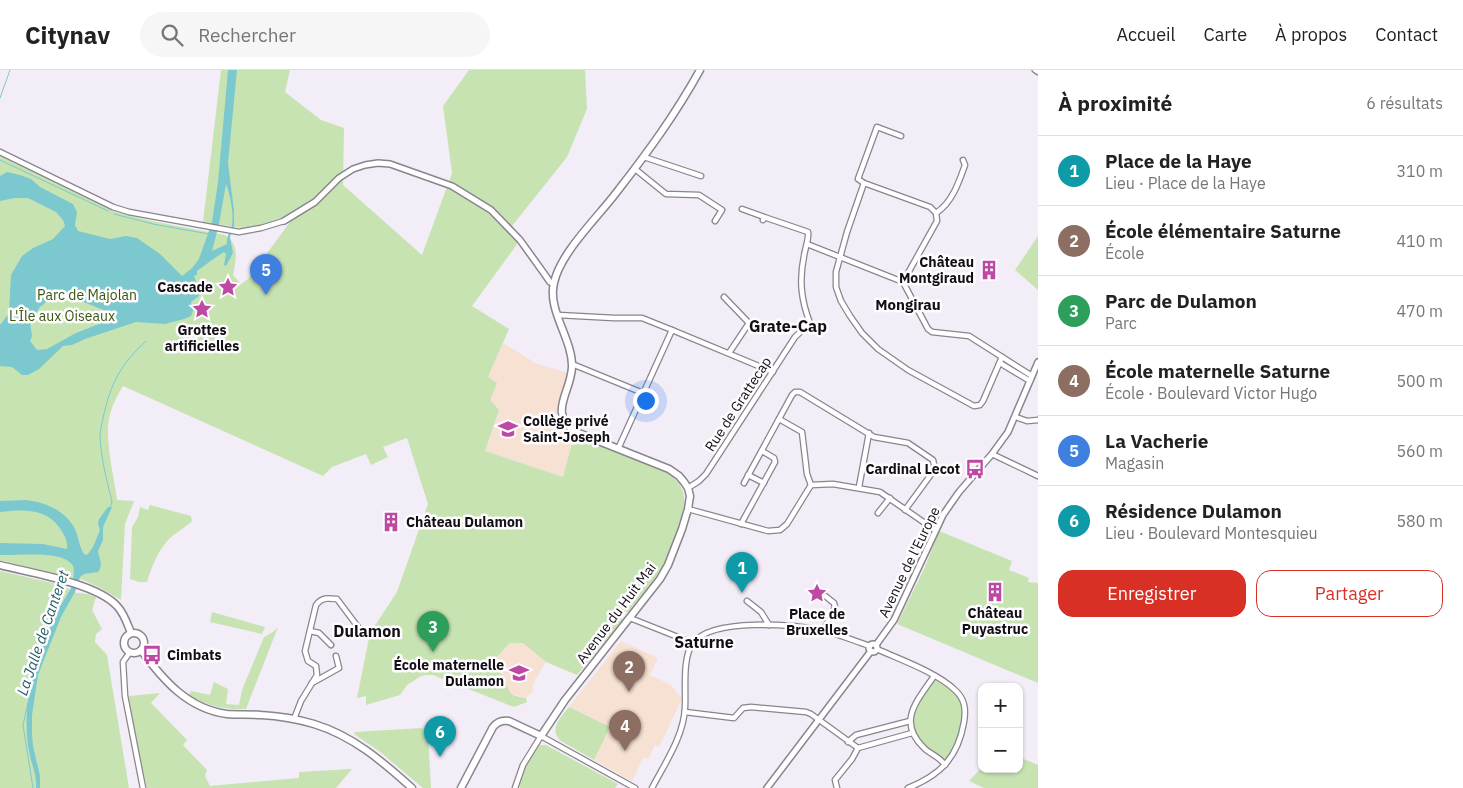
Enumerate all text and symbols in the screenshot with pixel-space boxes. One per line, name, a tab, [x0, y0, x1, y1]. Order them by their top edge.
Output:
search box	[140, 12, 490, 57]
text: Citynav	[25, 19, 110, 51]
icon: search	[158, 21, 186, 49]
text: Rechercher	[198, 23, 296, 47]
text: Accueil	[1116, 23, 1175, 46]
text: Carte	[1203, 23, 1247, 46]
text: À propos	[1275, 23, 1347, 46]
text: Contact	[1375, 23, 1438, 46]
text: À proximité	[1058, 89, 1172, 117]
text: 6 résultats	[1366, 93, 1443, 113]
text: Place de la Haye	[1105, 149, 1252, 173]
text: 1	[1069, 161, 1079, 181]
text: 310 m	[1396, 161, 1443, 181]
text: Lieu · Place de la Haye	[1105, 173, 1266, 193]
text: École élémentaire Saturne	[1105, 219, 1341, 243]
text: 2	[1069, 231, 1079, 251]
text: 410 m	[1396, 231, 1443, 251]
text: École	[1105, 243, 1144, 263]
place label: Château Montgiraud	[899, 253, 974, 287]
pin: 5	[250, 254, 282, 295]
building icon: Château Montgiraud	[978, 259, 1000, 281]
place icon: Cascade	[217, 276, 239, 298]
place label: Cascade	[157, 278, 213, 296]
park label: Parc de Majolan	[37, 286, 137, 304]
text: Parc de Dulamon	[1105, 289, 1257, 313]
district label: Mongirau	[875, 295, 941, 314]
place icon: Grottes artificielles	[191, 298, 213, 320]
text: 3	[1069, 301, 1079, 321]
text: 470 m	[1396, 301, 1443, 321]
park label: L'Île aux Oiseaux	[9, 307, 115, 325]
text: Parc	[1105, 313, 1137, 333]
district label: Grate-Cap	[749, 316, 827, 336]
place label: Grottes artificielles	[165, 321, 239, 355]
street label: Rue de Grattecap	[701, 353, 775, 455]
text: École maternelle Saturne	[1105, 359, 1330, 383]
text: 4	[1069, 371, 1079, 391]
text: 500 m	[1396, 371, 1443, 391]
text: École · Boulevard Victor Hugo	[1105, 383, 1317, 403]
your location	[633, 388, 659, 414]
place label: Collège privé Saint-Joseph	[523, 412, 610, 446]
school or university icon: Collège privé Saint-Joseph	[497, 418, 519, 440]
text: La Vacherie	[1105, 429, 1208, 453]
text: 5	[1069, 441, 1079, 461]
text: 560 m	[1396, 441, 1443, 461]
text: Magasin	[1105, 453, 1164, 473]
bus stop icon: Cardinal Lecot	[964, 458, 986, 480]
place label: Cardinal Lecot	[865, 460, 960, 478]
text: Résidence Dulamon	[1105, 499, 1282, 523]
street label: Avenue de l'Europe	[874, 503, 944, 620]
building icon: Château Dulamon	[380, 511, 402, 533]
text: 6	[1069, 511, 1079, 531]
text: 580 m	[1396, 511, 1443, 531]
place label: Château Dulamon	[406, 513, 523, 531]
text: Lieu · Boulevard Montesquieu	[1105, 523, 1318, 543]
pin: 1	[726, 552, 758, 593]
street label: Avenue du Huit Mai	[572, 559, 660, 667]
water label: La Jalle de Canteret	[12, 567, 73, 698]
button: Enregistrer	[1058, 570, 1246, 617]
button: Partager	[1256, 570, 1443, 617]
building icon: Château Puyastruc	[984, 581, 1006, 603]
place icon: Place de Bruxelles	[806, 582, 828, 604]
place label: Château Puyastruc	[962, 604, 1028, 638]
place label: Place de Bruxelles	[786, 605, 848, 639]
pin: 3	[417, 611, 449, 652]
district label: Dulamon	[333, 621, 401, 641]
district label: Saturne	[674, 632, 734, 652]
bus stop icon: Cimbats	[141, 644, 163, 666]
place label: Cimbats	[167, 646, 221, 664]
pin: 2	[613, 651, 645, 692]
place label: École maternelle Dulamon	[393, 655, 504, 690]
school or university icon: École maternelle Dulamon	[508, 662, 530, 684]
map controls	[978, 683, 1023, 773]
button: +	[978, 683, 1023, 728]
pin: 4	[609, 710, 641, 751]
pin: 6	[424, 716, 456, 757]
button: −	[978, 728, 1023, 773]

